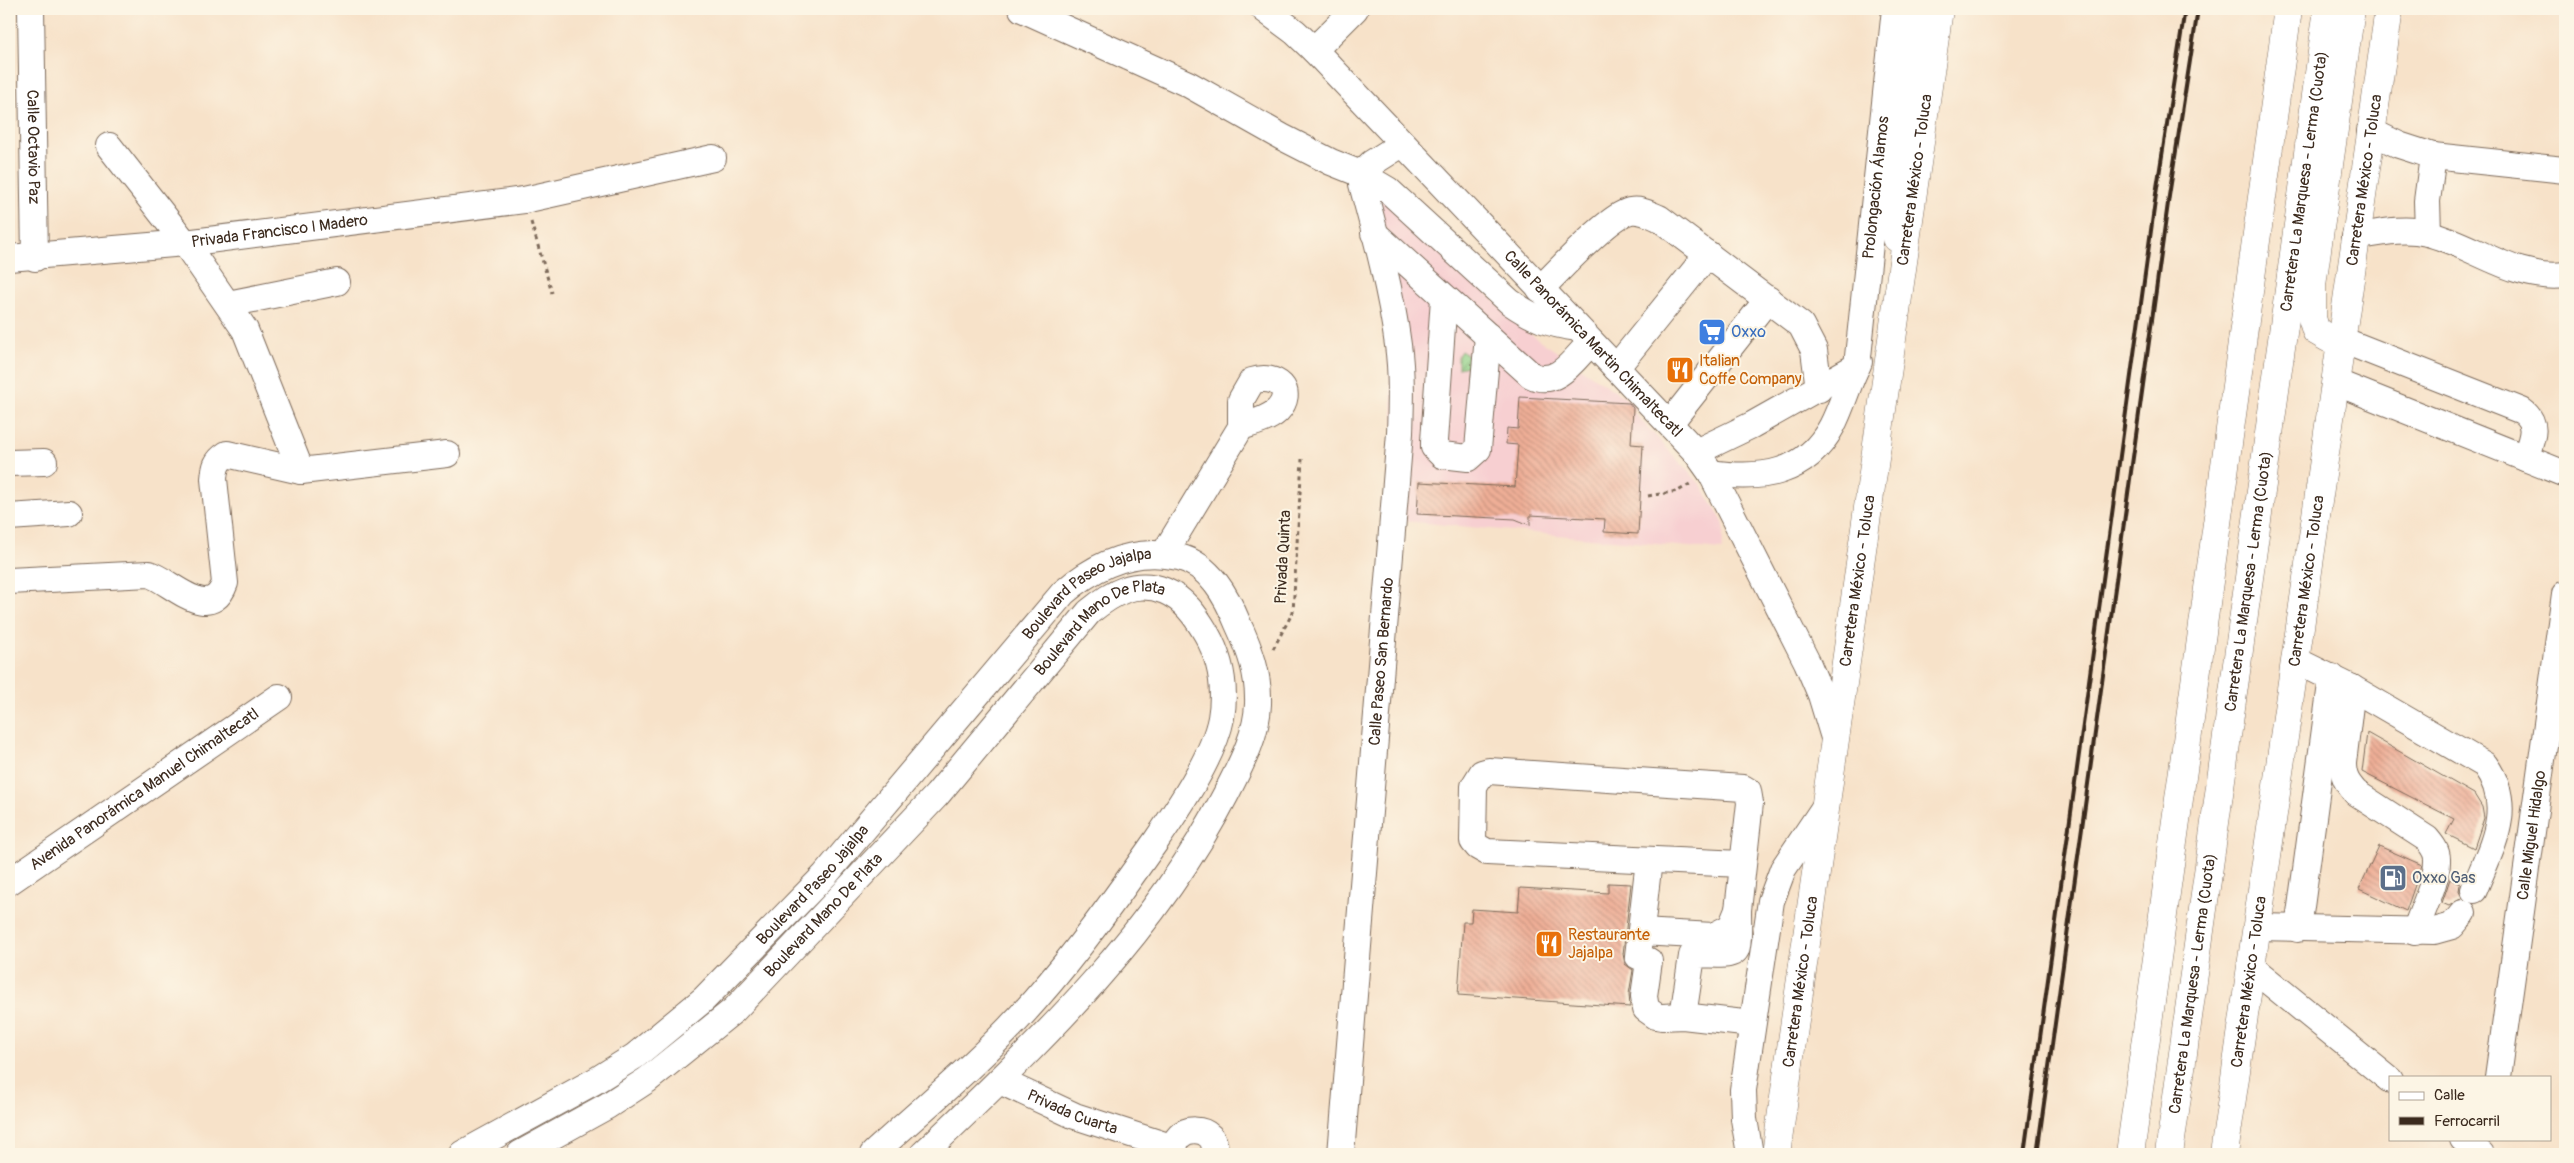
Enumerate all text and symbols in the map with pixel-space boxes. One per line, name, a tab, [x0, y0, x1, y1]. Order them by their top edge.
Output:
street label: Carretera La Marquesa - Lerma (Cuota)	[2276, 50, 2332, 313]
street label: Calle Octavio Paz	[22, 89, 44, 204]
street label: Carretera México - Toluca	[1893, 93, 1937, 267]
street label: Carretera México - Toluca	[2342, 93, 2387, 267]
street label: Prolongación Álamos	[1858, 115, 1894, 260]
street label: Privada Francisco I Madero	[190, 210, 369, 252]
street label: Calle Panorámica Martin Chimaltecatl	[1500, 246, 1687, 441]
supermarket icon: Oxxo	[1697, 317, 1727, 347]
place label: Oxxo	[1731, 322, 1766, 342]
place label: Italian Coffe Company	[1699, 351, 1802, 389]
restaurant icon: Italian Coffe Company	[1665, 355, 1695, 385]
street label: Carretera La Marquesa - Lerma (Cuota)	[2221, 450, 2276, 713]
street label: Carretera México - Toluca	[1836, 494, 1880, 668]
street label: Carretera México - Toluca	[2284, 494, 2329, 668]
street label: Privada Quinta	[1271, 509, 1295, 605]
street label: Boulevard Paseo Jajalpa	[1018, 544, 1152, 644]
street label: Boulevard Mano De Plata	[1030, 576, 1168, 680]
street label: Calle Paseo San Bernardo	[1364, 576, 1398, 747]
street label: Avenida Panorámica Manuel Chimaltecatl	[26, 704, 263, 875]
street label: Calle Miguel Hidalgo	[2513, 769, 2550, 901]
street label: Boulevard Paseo Jajalpa	[752, 821, 873, 949]
street label: Boulevard Mano De Plata	[760, 849, 887, 982]
street label: Carretera La Marquesa - Lerma (Cuota)	[2165, 852, 2221, 1115]
fuel station icon: Oxxo Gas	[2378, 863, 2408, 893]
place label: Oxxo Gas	[2412, 868, 2475, 888]
street label: Carretera México - Toluca	[1778, 895, 1823, 1069]
street label: Carretera México - Toluca	[2227, 895, 2271, 1069]
place label: Restaurante Jajalpa	[1568, 925, 1650, 963]
restaurant icon: Restaurante Jajalpa	[1534, 929, 1564, 959]
legend	[2389, 1076, 2552, 1140]
street label: Privada Cuarta	[1024, 1085, 1120, 1139]
text: Calle	[2434, 1086, 2465, 1105]
text: Ferrocarril	[2434, 1112, 2500, 1131]

